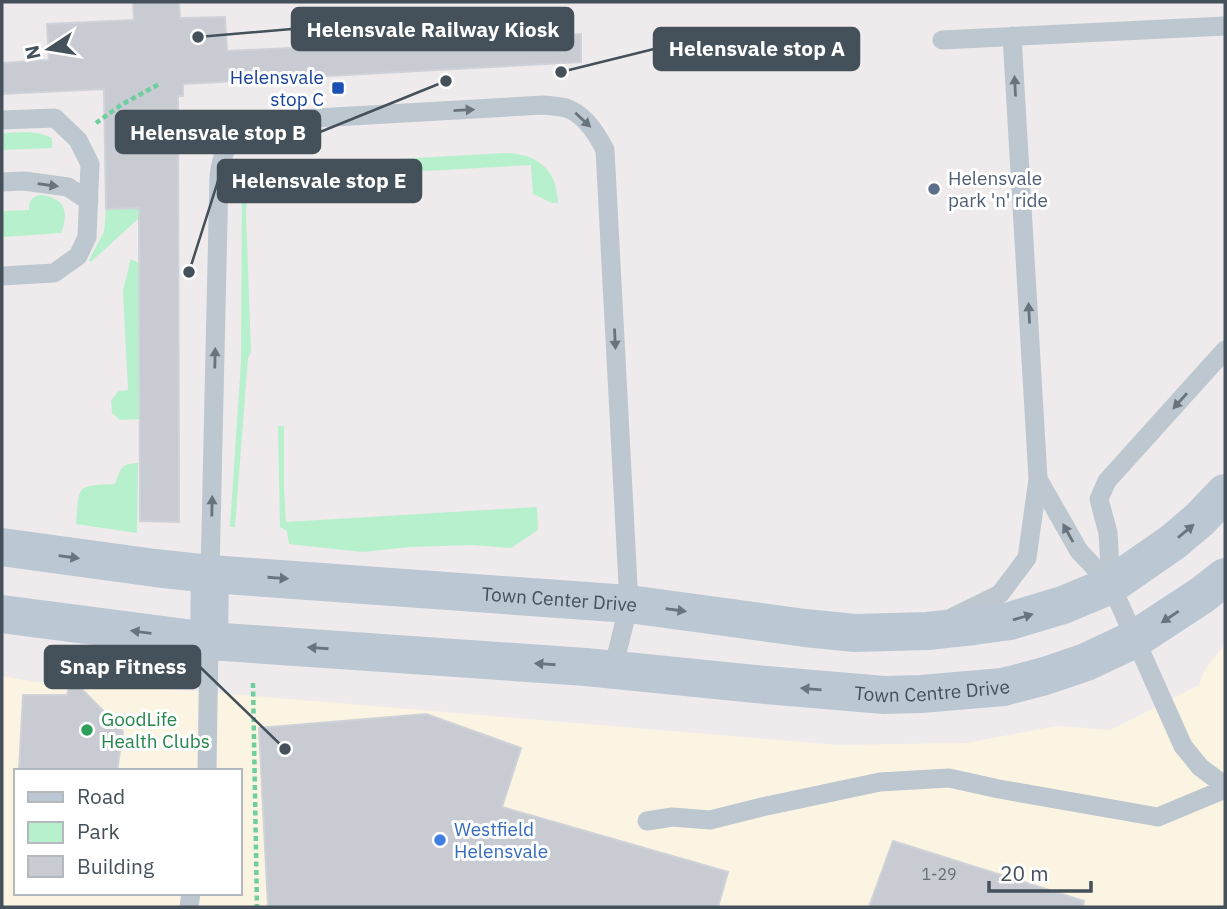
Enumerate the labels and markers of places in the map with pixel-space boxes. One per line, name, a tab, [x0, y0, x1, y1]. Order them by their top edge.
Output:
callout: Helensvale Railway Kiosk	[292, 8, 573, 50]
callout: Helensvale stop A	[654, 28, 859, 70]
place label: Helensvale stop C	[230, 65, 324, 111]
marker: Helensvale stop C	[330, 80, 346, 96]
callout: Helensvale stop B	[116, 111, 320, 153]
callout: Helensvale stop E	[218, 160, 421, 202]
place label: Helensvale park 'n' ride	[948, 166, 1048, 212]
marker: Helensvale park 'n' ride	[926, 181, 942, 197]
callout: Snap Fitness	[45, 646, 200, 688]
place label: GoodLife Health Clubs	[101, 707, 210, 753]
marker: GoodLife Health Clubs	[79, 722, 95, 738]
place label: Westfield Helensvale	[454, 817, 548, 863]
marker: Westfield Helensvale	[432, 832, 448, 848]

